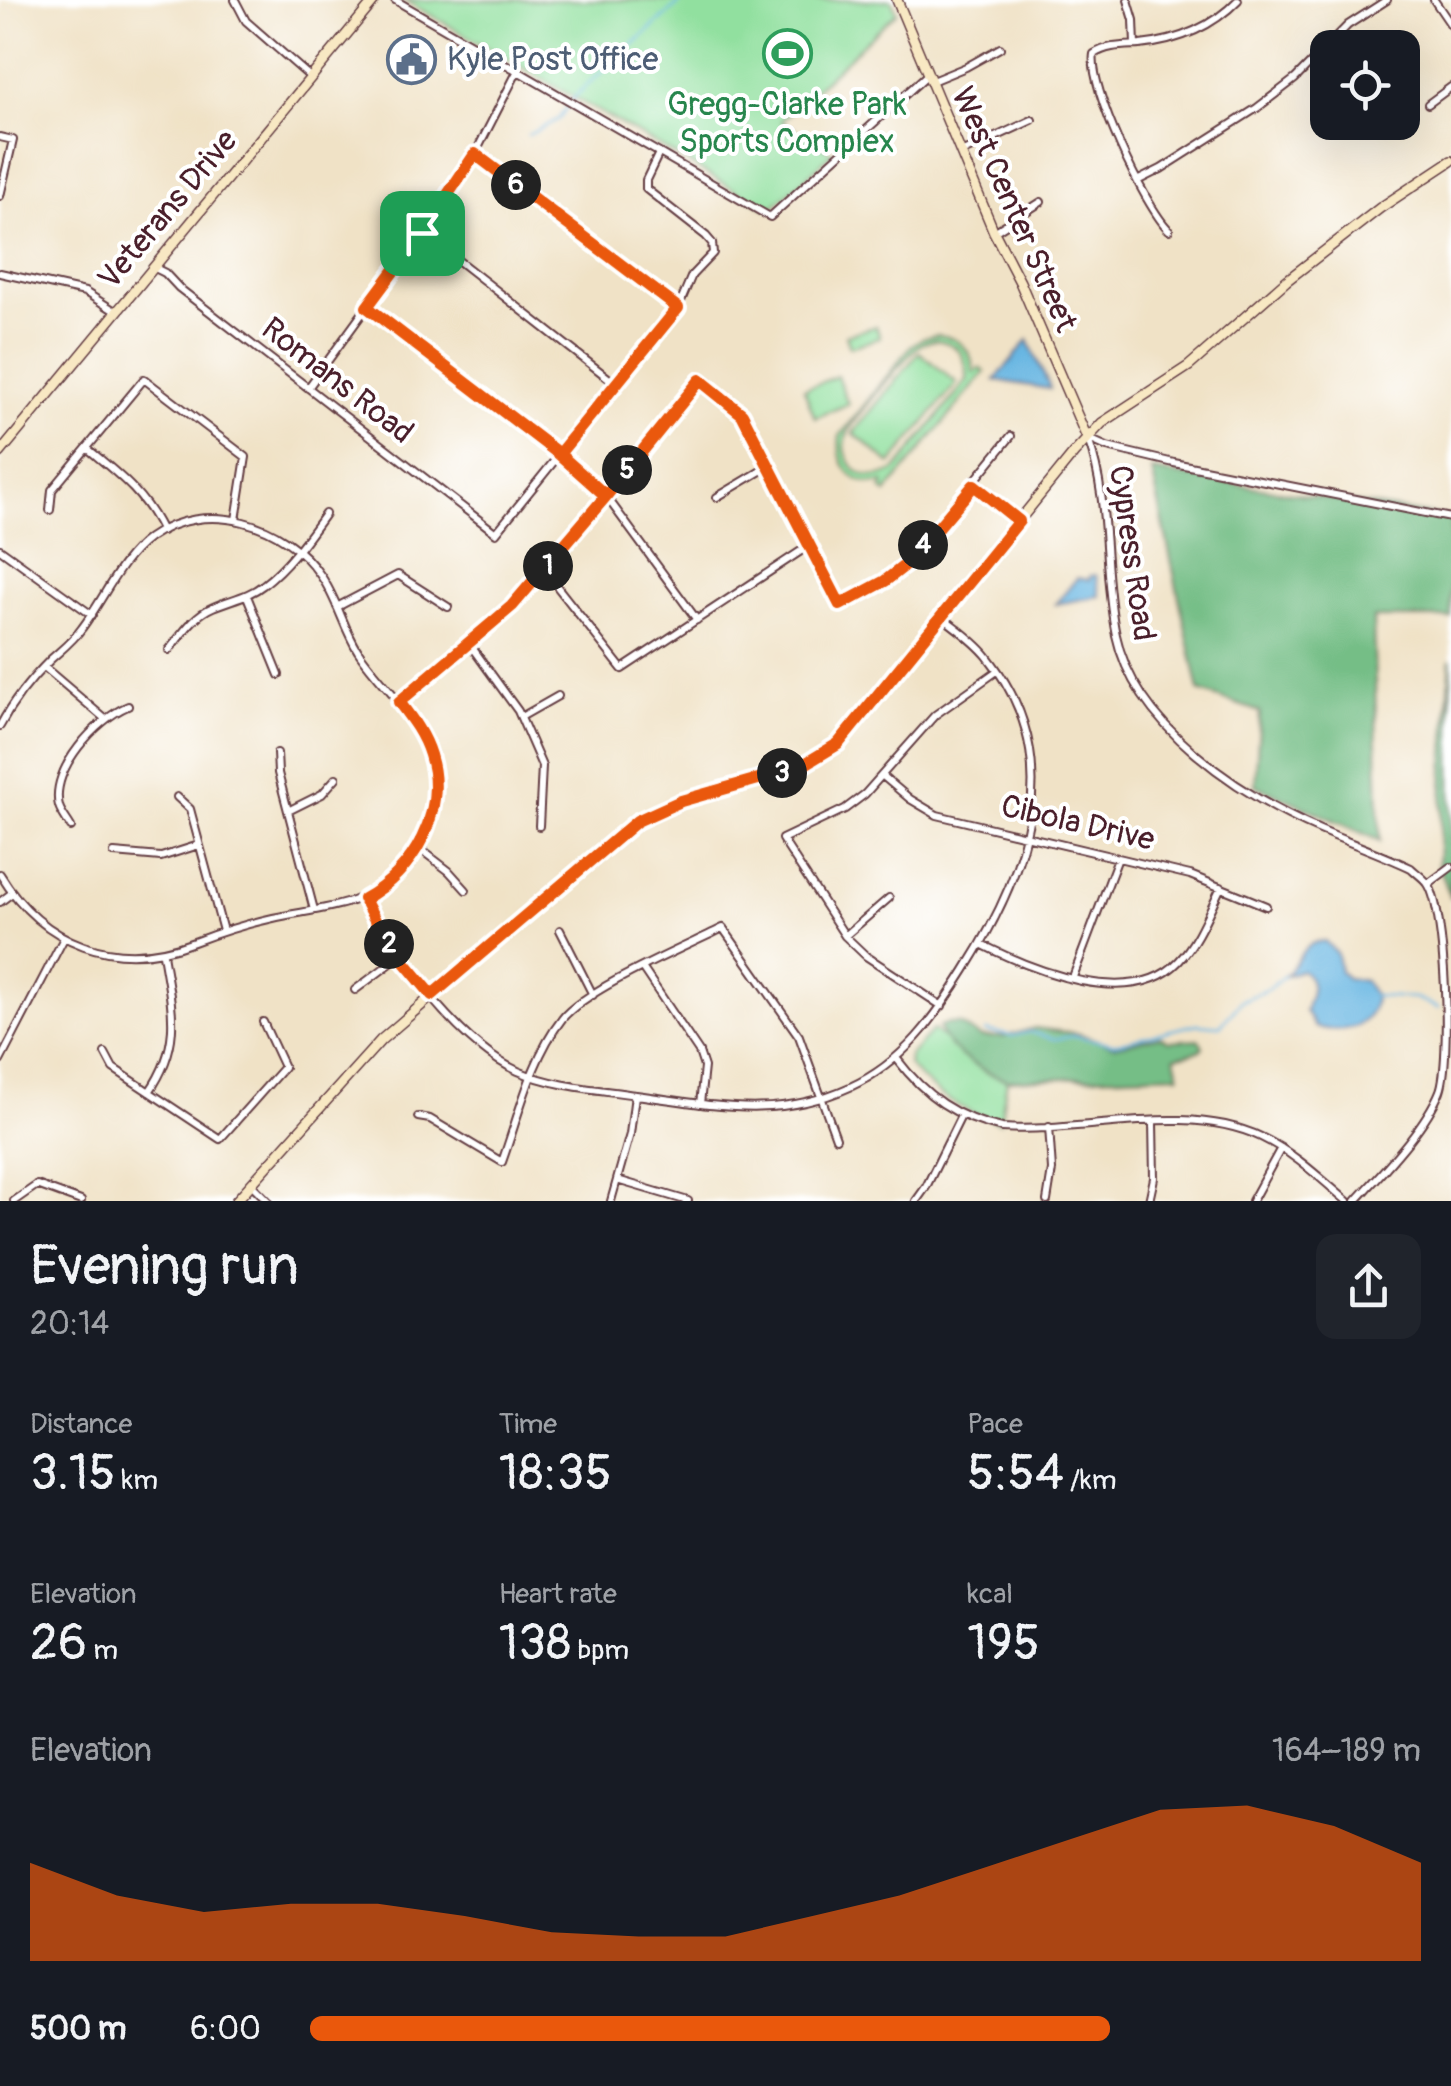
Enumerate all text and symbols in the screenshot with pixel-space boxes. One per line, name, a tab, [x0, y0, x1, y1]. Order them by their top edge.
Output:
sports icon: Gregg-Clarke Park Sports Complex	[761, 28, 813, 80]
map controls	[1310, 30, 1420, 140]
button: locate	[1310, 30, 1420, 140]
public building icon: Kyle Post Office	[386, 33, 438, 85]
place label: Kyle Post Office	[447, 40, 658, 80]
street label: West Center Street	[942, 81, 1086, 338]
place label: Gregg-Clarke Park Sports Complex	[667, 85, 907, 162]
street label: Veterans Drive	[89, 122, 246, 298]
pin: 6	[491, 160, 541, 210]
text: 6	[508, 167, 524, 202]
pin	[380, 191, 465, 276]
icon: arrive	[395, 206, 450, 261]
street label: Romans Road	[253, 309, 421, 453]
pin: 5	[602, 445, 652, 495]
text: 5	[619, 452, 635, 487]
street label: Cypress Road	[1100, 463, 1164, 644]
pin: 4	[898, 520, 948, 570]
text: 4	[915, 527, 931, 562]
pin: 1	[523, 541, 573, 591]
text: 1	[543, 548, 553, 583]
pin: 3	[757, 748, 807, 798]
text: 3	[774, 755, 790, 790]
street label: Cibola Drive	[997, 786, 1159, 860]
pin: 2	[364, 919, 414, 969]
text: 2	[381, 926, 397, 961]
text: Evening run	[30, 1232, 299, 1301]
button: share	[1316, 1234, 1421, 1339]
text: 20:14	[30, 1304, 109, 1344]
text: Distance	[30, 1407, 132, 1442]
text: Time	[499, 1407, 557, 1442]
text: Pace	[967, 1407, 1023, 1442]
text: 3.15	[30, 1442, 116, 1505]
text: 18:35	[499, 1442, 612, 1505]
text: 5:54	[967, 1442, 1064, 1505]
text: km	[116, 1463, 158, 1498]
text: /km	[1064, 1463, 1117, 1498]
text: Elevation	[30, 1577, 137, 1612]
text: Heart rate	[499, 1577, 617, 1612]
text: kcal	[967, 1577, 1013, 1612]
text: 26	[30, 1612, 87, 1675]
text: 138	[499, 1612, 571, 1675]
text: 195	[967, 1612, 1040, 1675]
text: m	[87, 1633, 118, 1668]
text: bpm	[571, 1633, 629, 1668]
text: Elevation	[30, 1731, 152, 1771]
text: 164–189 m	[1272, 1731, 1421, 1771]
text: 500 m	[30, 2009, 126, 2049]
text: 6:00	[190, 2009, 261, 2049]

